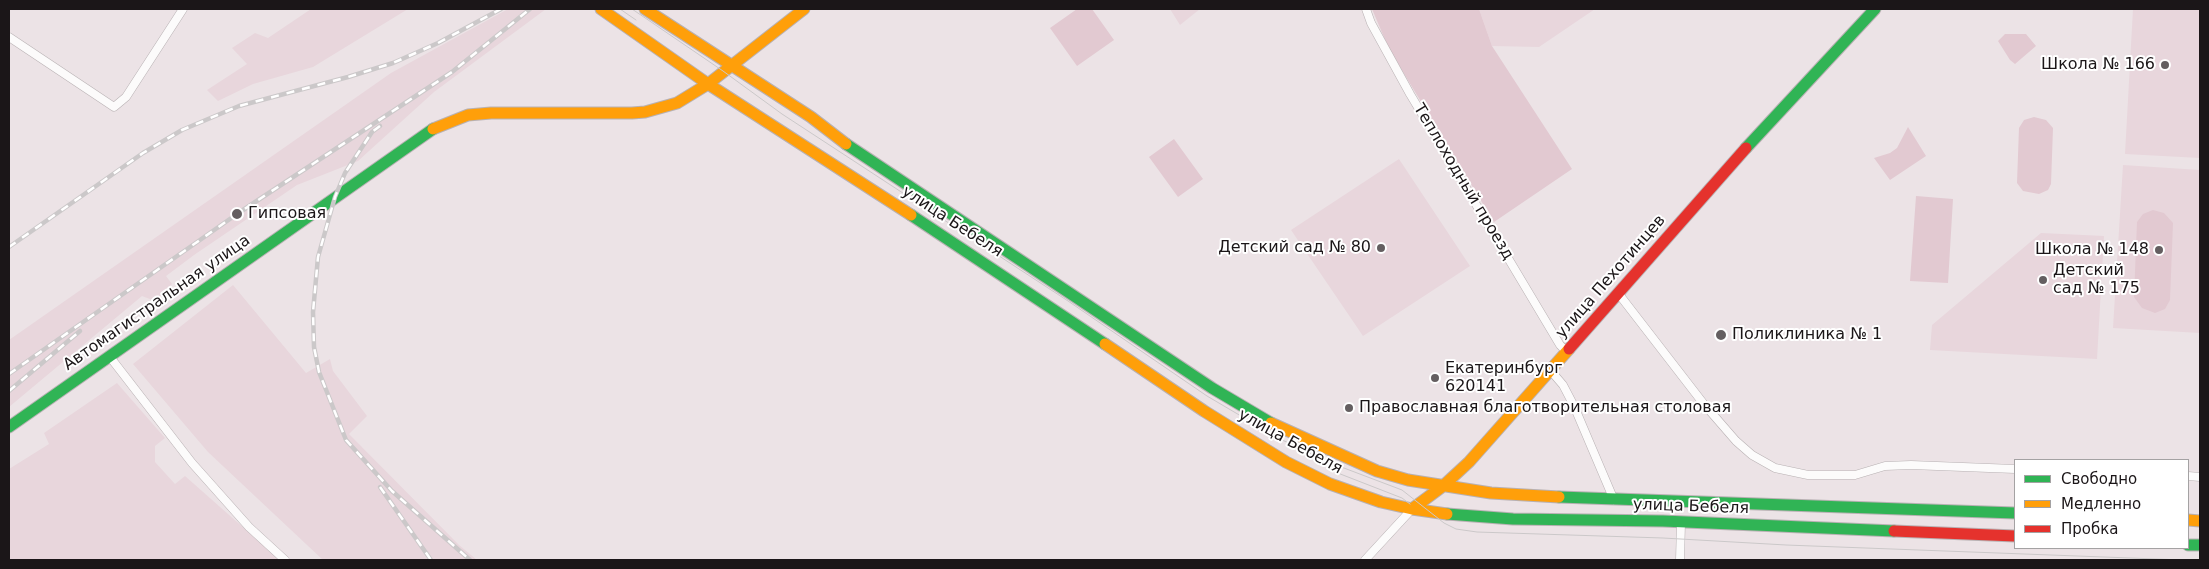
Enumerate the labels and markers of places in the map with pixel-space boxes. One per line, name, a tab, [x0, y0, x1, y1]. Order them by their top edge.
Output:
place label: Школа № 166	[2041, 55, 2155, 75]
marker: Школа № 166	[2159, 59, 2171, 71]
place label: Гипсовая	[248, 204, 326, 224]
marker: Гипсовая	[230, 207, 244, 221]
place label: Детский сад № 80	[1218, 238, 1371, 258]
place label: Школа № 148	[2035, 240, 2149, 260]
marker: Детский сад № 80	[1375, 242, 1387, 254]
marker: Школа № 148	[2153, 244, 2165, 256]
place label: Детский сад № 175	[2053, 261, 2140, 299]
marker: Детский сад № 175	[2037, 274, 2049, 286]
place label: Поликлиника № 1	[1732, 325, 1882, 345]
marker: Поликлиника № 1	[1714, 328, 1728, 342]
place label: Екатеринбург 620141	[1445, 359, 1563, 397]
marker: Екатеринбург 620141	[1429, 372, 1441, 384]
place label: Православная благотворительная столовая	[1359, 398, 1731, 418]
marker: Православная благотворительная столовая	[1343, 402, 1355, 414]

